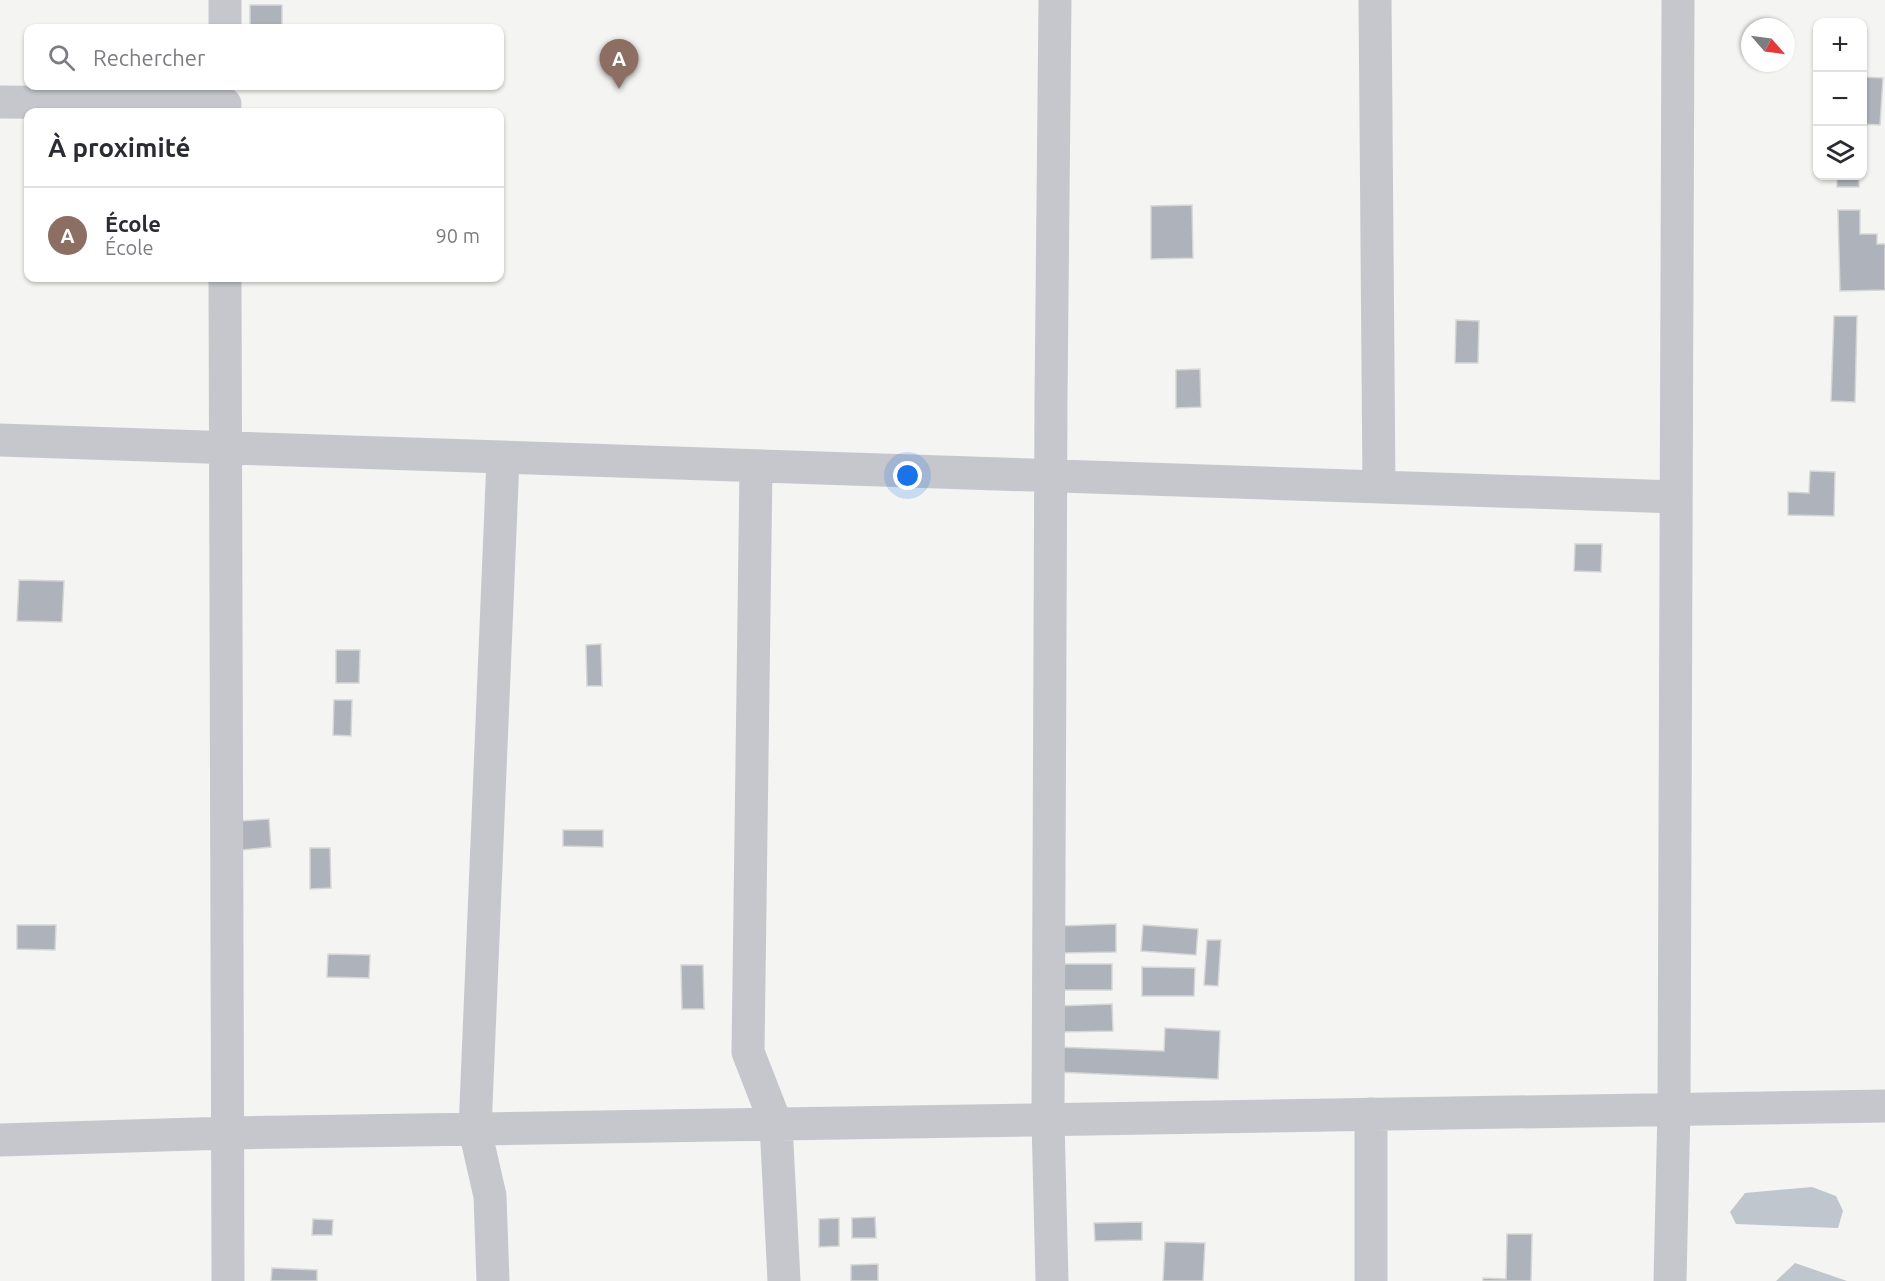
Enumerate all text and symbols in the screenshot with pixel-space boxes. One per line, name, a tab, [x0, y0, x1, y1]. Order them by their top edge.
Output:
north arrow	[1741, 18, 1795, 72]
map controls	[1813, 18, 1867, 180]
button: +	[1813, 18, 1867, 72]
search box	[24, 24, 504, 90]
pin: A	[600, 40, 638, 89]
icon: search	[45, 41, 78, 74]
text: Rechercher	[93, 45, 205, 70]
button: −	[1813, 72, 1867, 126]
button: layers	[1813, 126, 1867, 180]
text: À proximité	[48, 133, 190, 162]
text: École	[105, 211, 161, 236]
text: A	[60, 224, 75, 247]
text: 90 m	[436, 224, 480, 247]
text: École	[105, 236, 153, 259]
your location	[893, 461, 922, 490]

